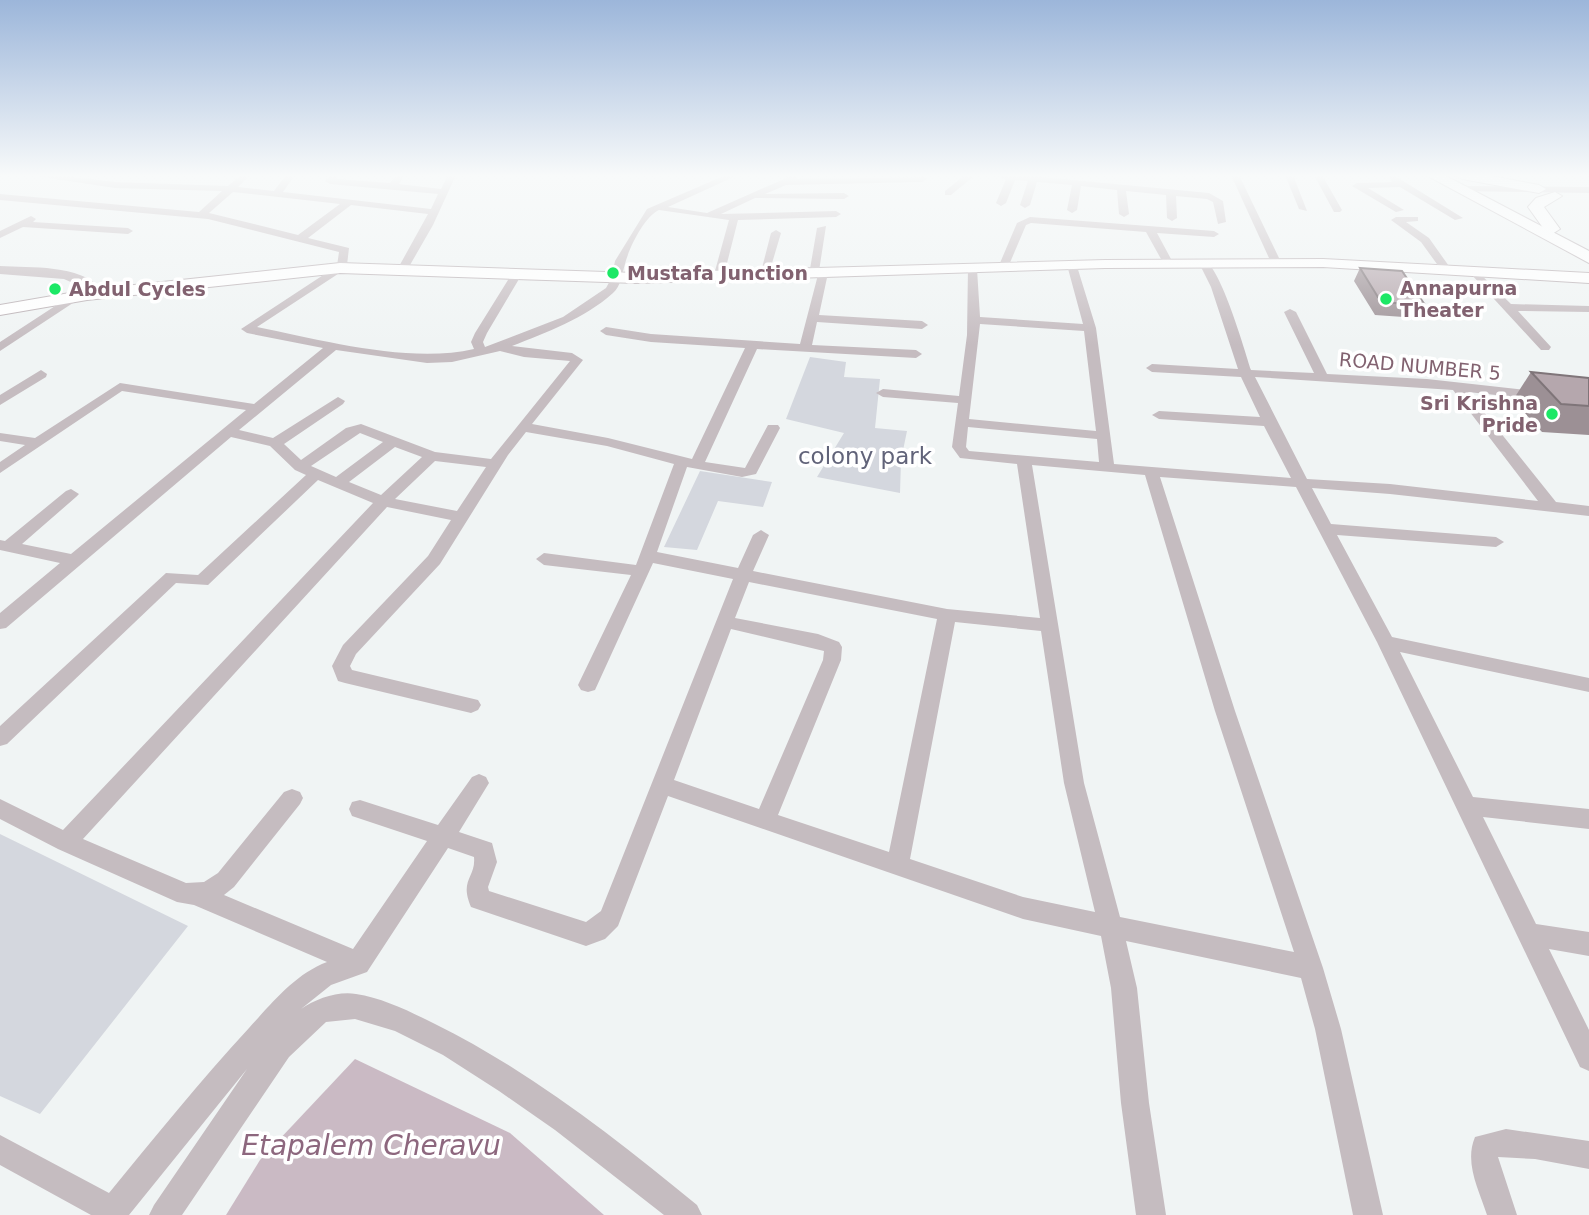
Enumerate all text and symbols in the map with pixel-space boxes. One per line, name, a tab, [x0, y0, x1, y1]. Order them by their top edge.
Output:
place label: Mustafa Junction	[627, 262, 808, 284]
marker: Mustafa Junction	[605, 265, 621, 281]
place label: Annapurna Theater	[1400, 277, 1517, 321]
place label: Abdul Cycles	[69, 278, 206, 300]
marker: Abdul Cycles	[47, 281, 63, 297]
marker: Annapurna Theater	[1378, 291, 1394, 307]
street label: ROAD NUMBER 5	[1338, 348, 1502, 384]
place label: Sri Krishna Pride	[1420, 392, 1538, 436]
marker: Sri Krishna Pride	[1544, 406, 1560, 422]
park label: colony park	[798, 443, 933, 469]
water label: Etapalem Cheravu	[241, 1129, 501, 1162]

